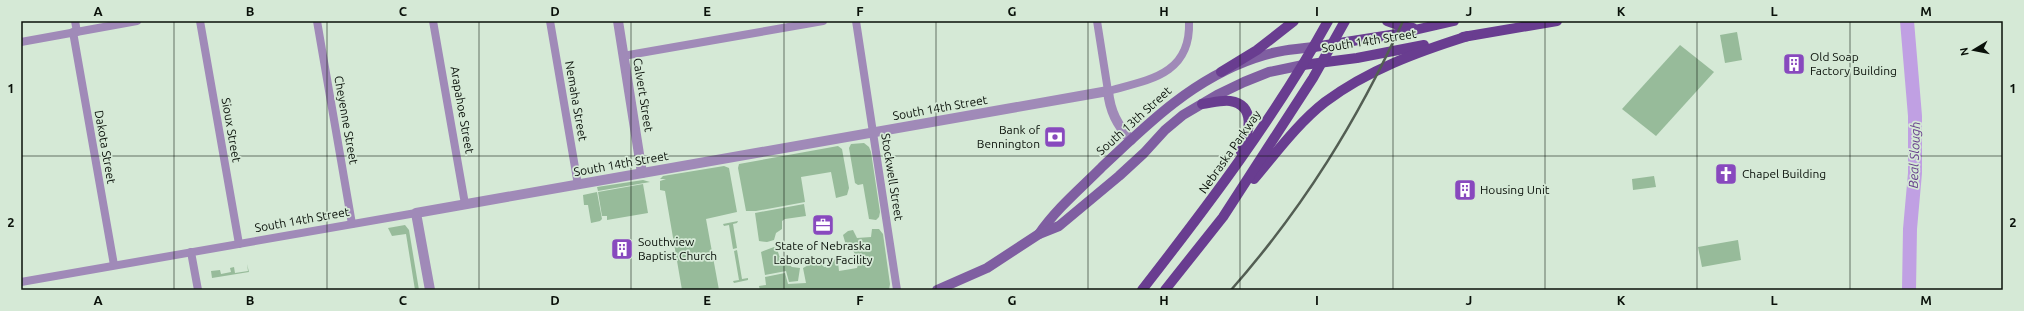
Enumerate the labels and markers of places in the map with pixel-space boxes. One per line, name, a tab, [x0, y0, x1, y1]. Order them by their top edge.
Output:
place label: Old Soap Factory Building	[1810, 50, 1897, 77]
building icon: Old Soap Factory Building	[1781, 51, 1807, 77]
place label: Bank of Bennington	[977, 123, 1040, 150]
bank icon: Bank of Bennington	[1042, 124, 1068, 150]
church icon: Chapel Building	[1713, 161, 1739, 187]
place label: Chapel Building	[1742, 167, 1826, 180]
building icon: Housing Unit	[1452, 177, 1478, 203]
place label: Housing Unit	[1480, 183, 1550, 196]
office icon: State of Nebraska Laboratory Facility	[810, 212, 836, 238]
place label: Southview Baptist Church	[638, 235, 717, 262]
building icon: Southview Baptist Church	[609, 236, 635, 262]
place label: State of Nebraska Laboratory Facility	[773, 239, 873, 266]

